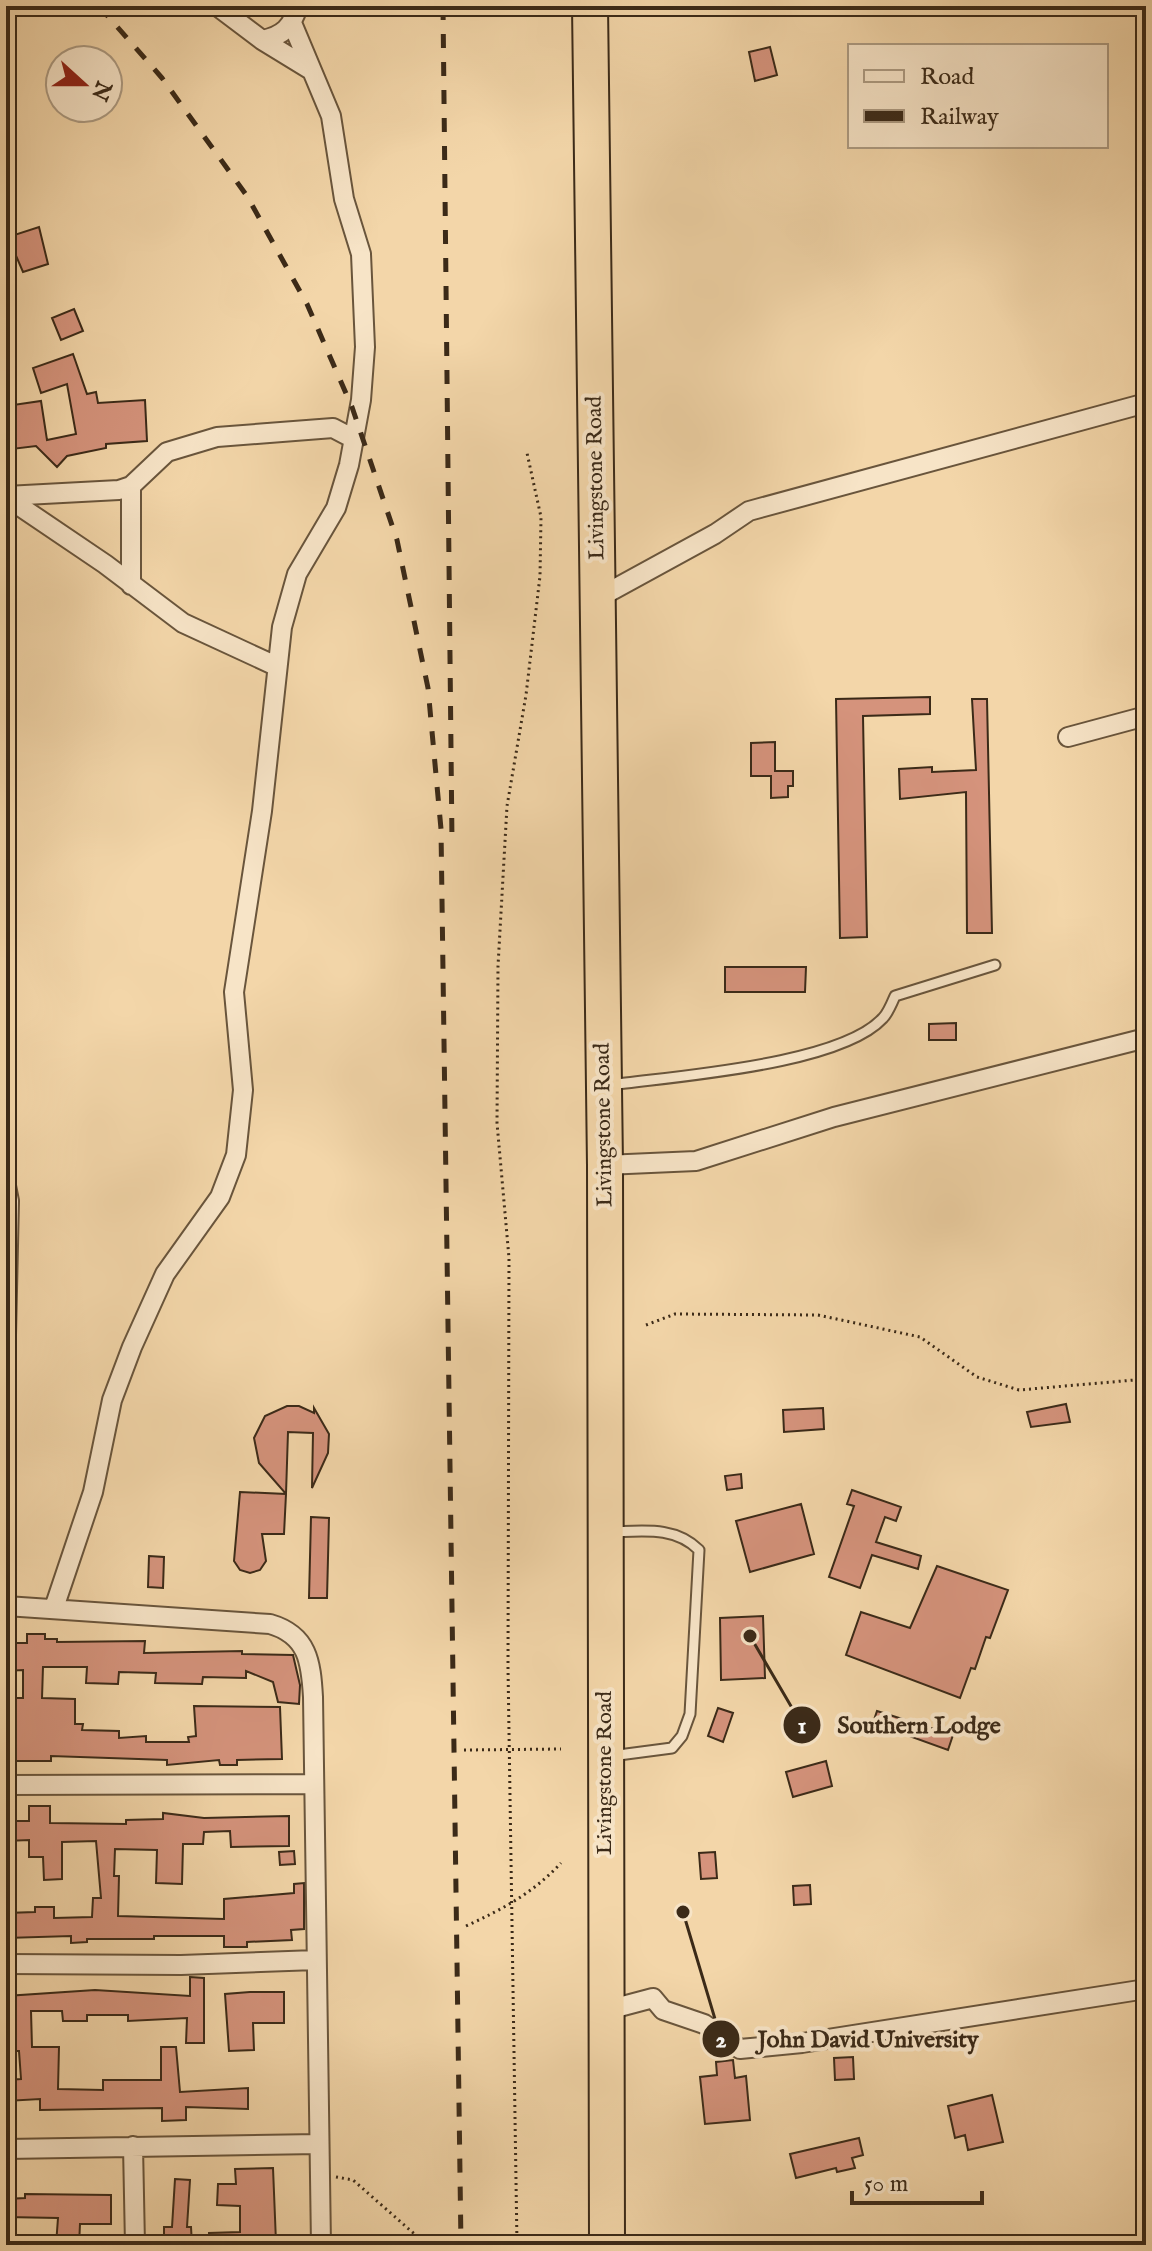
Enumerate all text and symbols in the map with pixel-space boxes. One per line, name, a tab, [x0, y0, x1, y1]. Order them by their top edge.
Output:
north arrow	[44, 44, 124, 124]
legend	[848, 44, 1108, 148]
text: Road	[920, 62, 974, 93]
text: N	[84, 76, 118, 104]
text: Railway	[920, 102, 999, 133]
street label: Livingstone Road	[581, 395, 611, 560]
street label: Livingstone Road	[589, 1042, 619, 1207]
street label: Livingstone Road	[591, 1691, 619, 1855]
callout: Southern Lodge	[782, 1701, 1017, 1749]
text: 1	[798, 1711, 807, 1742]
text: Southern Lodge	[837, 1711, 1001, 1742]
callout: John David University	[701, 2015, 994, 2063]
text: 2	[715, 2025, 727, 2056]
text: John David University	[754, 2025, 980, 2056]
scale bar	[852, 2155, 982, 2205]
text: 50 m	[864, 2169, 908, 2200]

